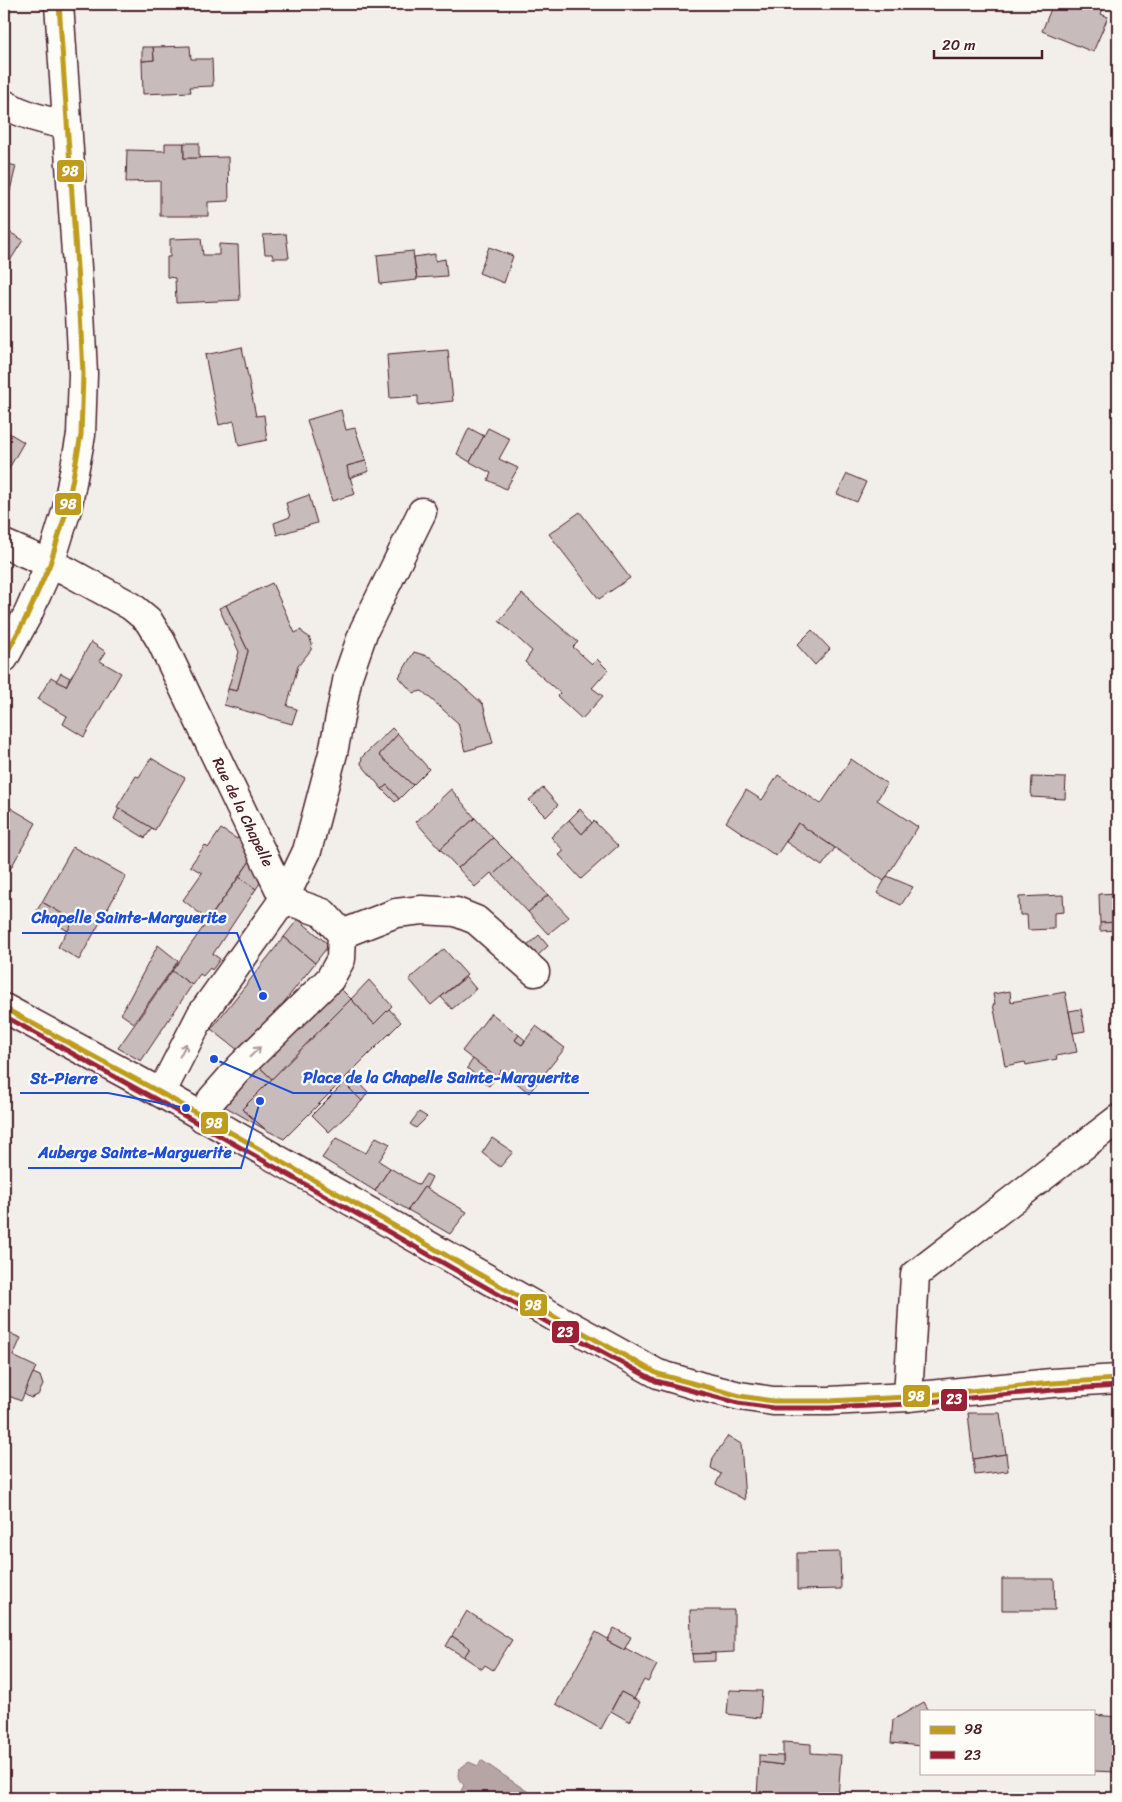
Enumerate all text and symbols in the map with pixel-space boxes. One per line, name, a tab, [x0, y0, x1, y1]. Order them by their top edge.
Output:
scale bar	[934, 28, 1042, 60]
text: 20 m	[942, 32, 976, 58]
line badge: 98	[56, 159, 85, 183]
text: 98	[61, 159, 79, 184]
line badge: 98	[54, 492, 82, 516]
text: 98	[59, 492, 77, 517]
street label: Rue de la Chapelle	[205, 753, 281, 872]
callout: Chapelle Sainte-Marguerite	[22, 902, 237, 933]
text: Chapelle Sainte-Marguerite	[31, 903, 227, 932]
one-way arrow	[179, 1043, 188, 1058]
one-way arrow	[248, 1046, 261, 1058]
callout: St-Pierre	[20, 1062, 108, 1093]
callout: Place de la Chapelle Sainte-Marguerite	[293, 1062, 589, 1093]
text: Place de la Chapelle Sainte-Marguerite	[303, 1063, 579, 1092]
text: St-Pierre	[29, 1064, 98, 1093]
line badge: 98	[200, 1111, 229, 1135]
text: 98	[205, 1111, 223, 1136]
callout: Auberge Sainte-Marguerite	[28, 1137, 241, 1168]
text: Auberge Sainte-Marguerite	[37, 1138, 233, 1167]
line badge: 98	[519, 1293, 548, 1317]
text: 98	[524, 1293, 542, 1318]
line badge: 23	[551, 1320, 580, 1344]
text: 23	[556, 1320, 573, 1345]
line badge: 98	[902, 1384, 931, 1408]
text: 98	[907, 1384, 925, 1409]
text: 23	[945, 1387, 962, 1412]
line badge: 23	[940, 1388, 968, 1412]
legend	[920, 1710, 1094, 1774]
text: 98	[964, 1716, 982, 1742]
text: 23	[964, 1742, 981, 1768]

